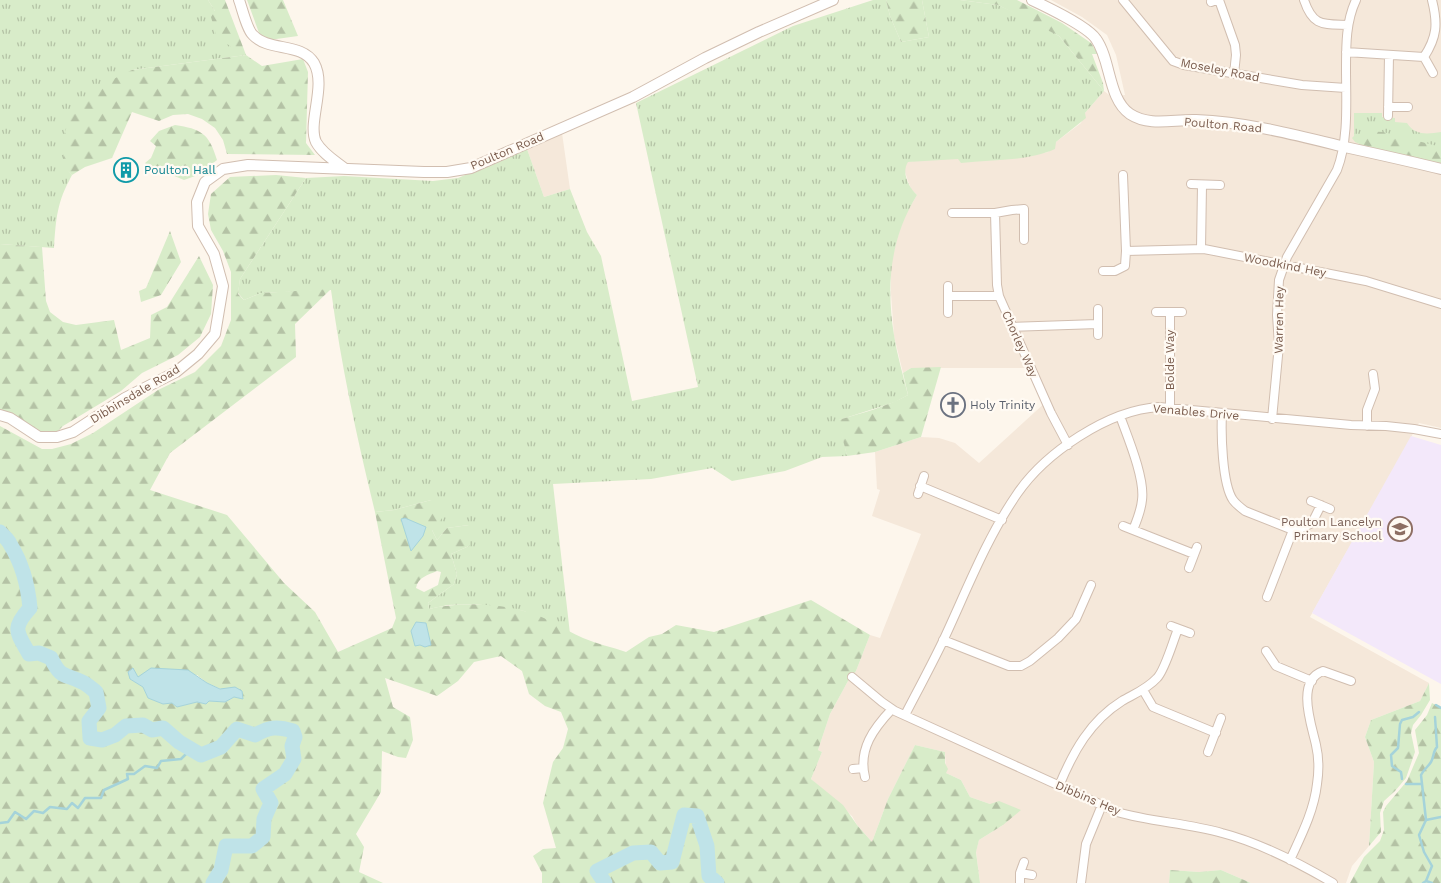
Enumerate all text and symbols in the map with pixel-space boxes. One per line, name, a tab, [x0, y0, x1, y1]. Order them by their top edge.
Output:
street label: Moseley Road	[1179, 55, 1261, 85]
street label: Poulton Road	[1183, 115, 1263, 135]
street label: Poulton Road	[468, 129, 546, 173]
building icon: Poulton Hall	[113, 157, 139, 183]
place label: Poulton Hall	[144, 163, 216, 177]
street label: Woodkind Hey	[1243, 250, 1328, 280]
street label: Warren Hey	[1271, 285, 1287, 354]
street label: Chorley Way	[999, 309, 1041, 380]
street label: Bolde Way	[1163, 329, 1177, 390]
street label: Dibbinsdale Road	[88, 362, 182, 426]
church icon: Holy Trinity	[940, 392, 966, 418]
place label: Holy Trinity	[970, 398, 1036, 412]
street label: Venables Drive	[1152, 401, 1240, 423]
place label: Poulton Lancelyn Primary School	[1281, 515, 1382, 543]
school or university icon: Poulton Lancelyn Primary School	[1387, 516, 1413, 542]
street label: Dibbins Hey	[1053, 778, 1123, 818]

